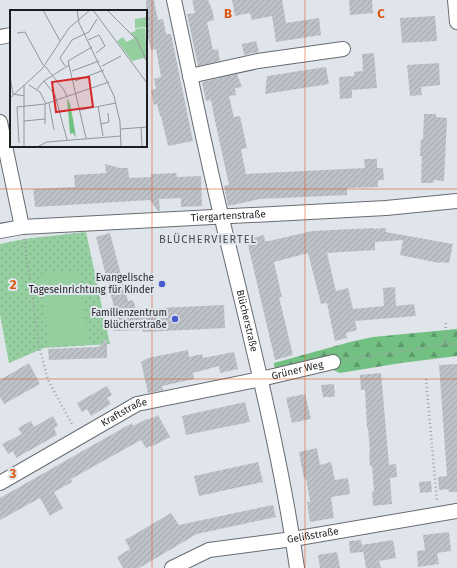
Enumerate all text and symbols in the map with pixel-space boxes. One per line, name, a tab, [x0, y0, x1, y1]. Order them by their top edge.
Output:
text: B	[224, 6, 232, 21]
text: C	[377, 6, 385, 21]
inset map	[10, 10, 147, 147]
street label: Tiergartenstraße	[191, 208, 266, 224]
district label: BLÜCHERVIERTEL	[159, 232, 257, 246]
place label: Evangelische Tageseinrichtung für Kinder	[29, 272, 154, 296]
text: 2	[10, 277, 17, 292]
marker: Evangelische Tageseinrichtung für Kinder	[157, 279, 167, 289]
street label: Blücherstraße	[233, 289, 260, 353]
place label: Familienzentrum Blücherstraße	[91, 307, 167, 331]
marker: Familienzentrum Blücherstraße	[170, 314, 180, 324]
street label: Grüner Weg	[270, 358, 325, 382]
street label: Kraftstraße	[99, 396, 148, 429]
text: 3	[9, 466, 17, 481]
street label: Gelißstraße	[286, 525, 340, 546]

